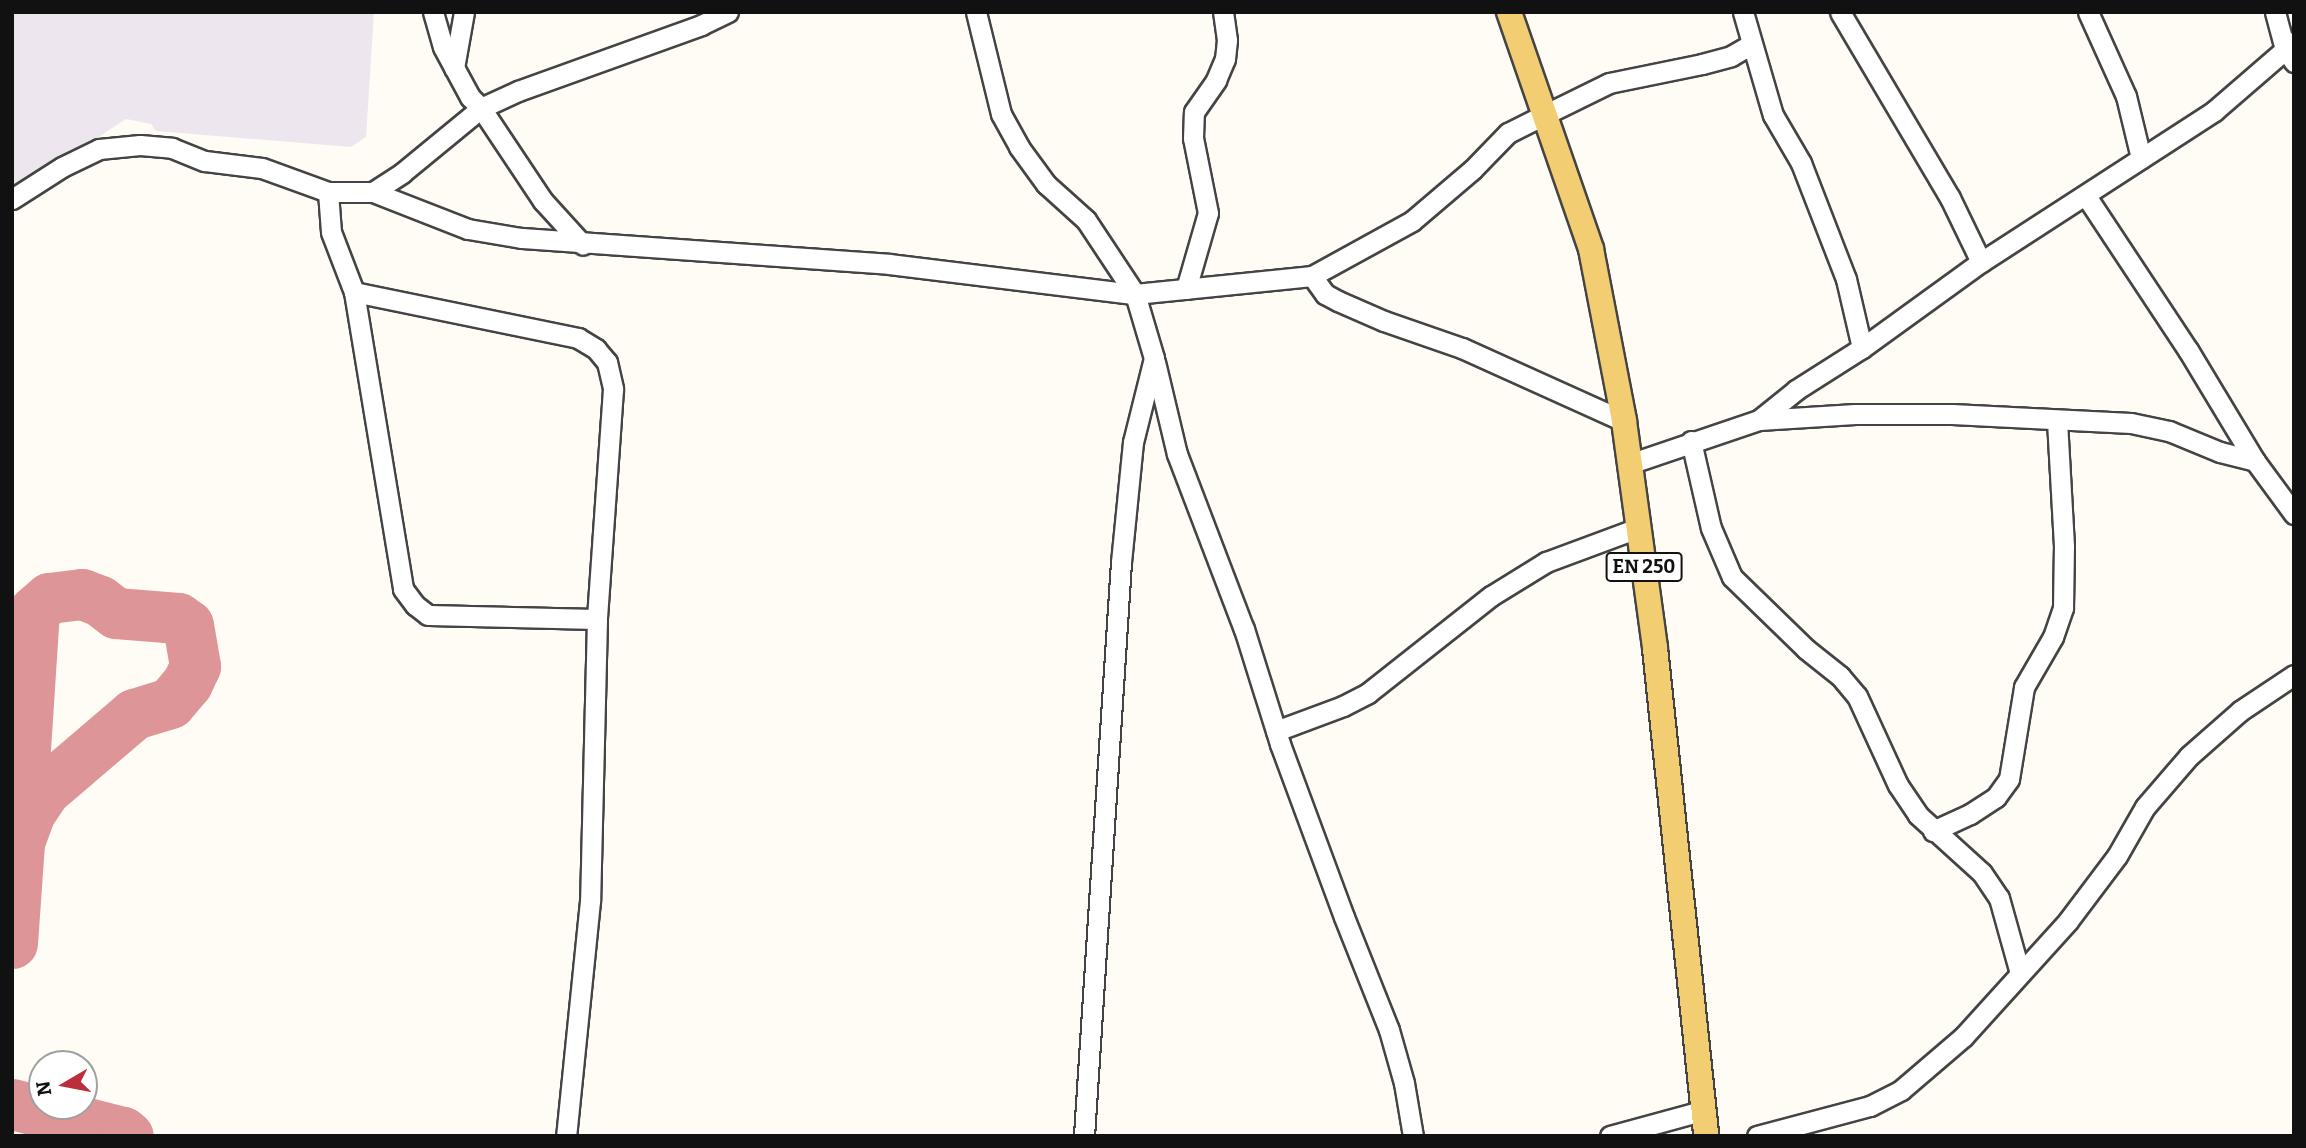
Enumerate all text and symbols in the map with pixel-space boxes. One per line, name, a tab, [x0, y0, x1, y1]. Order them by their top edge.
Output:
road number: EN 250	[1606, 552, 1682, 582]
north arrow	[28, 1050, 98, 1120]
text: N	[31, 1079, 56, 1098]

